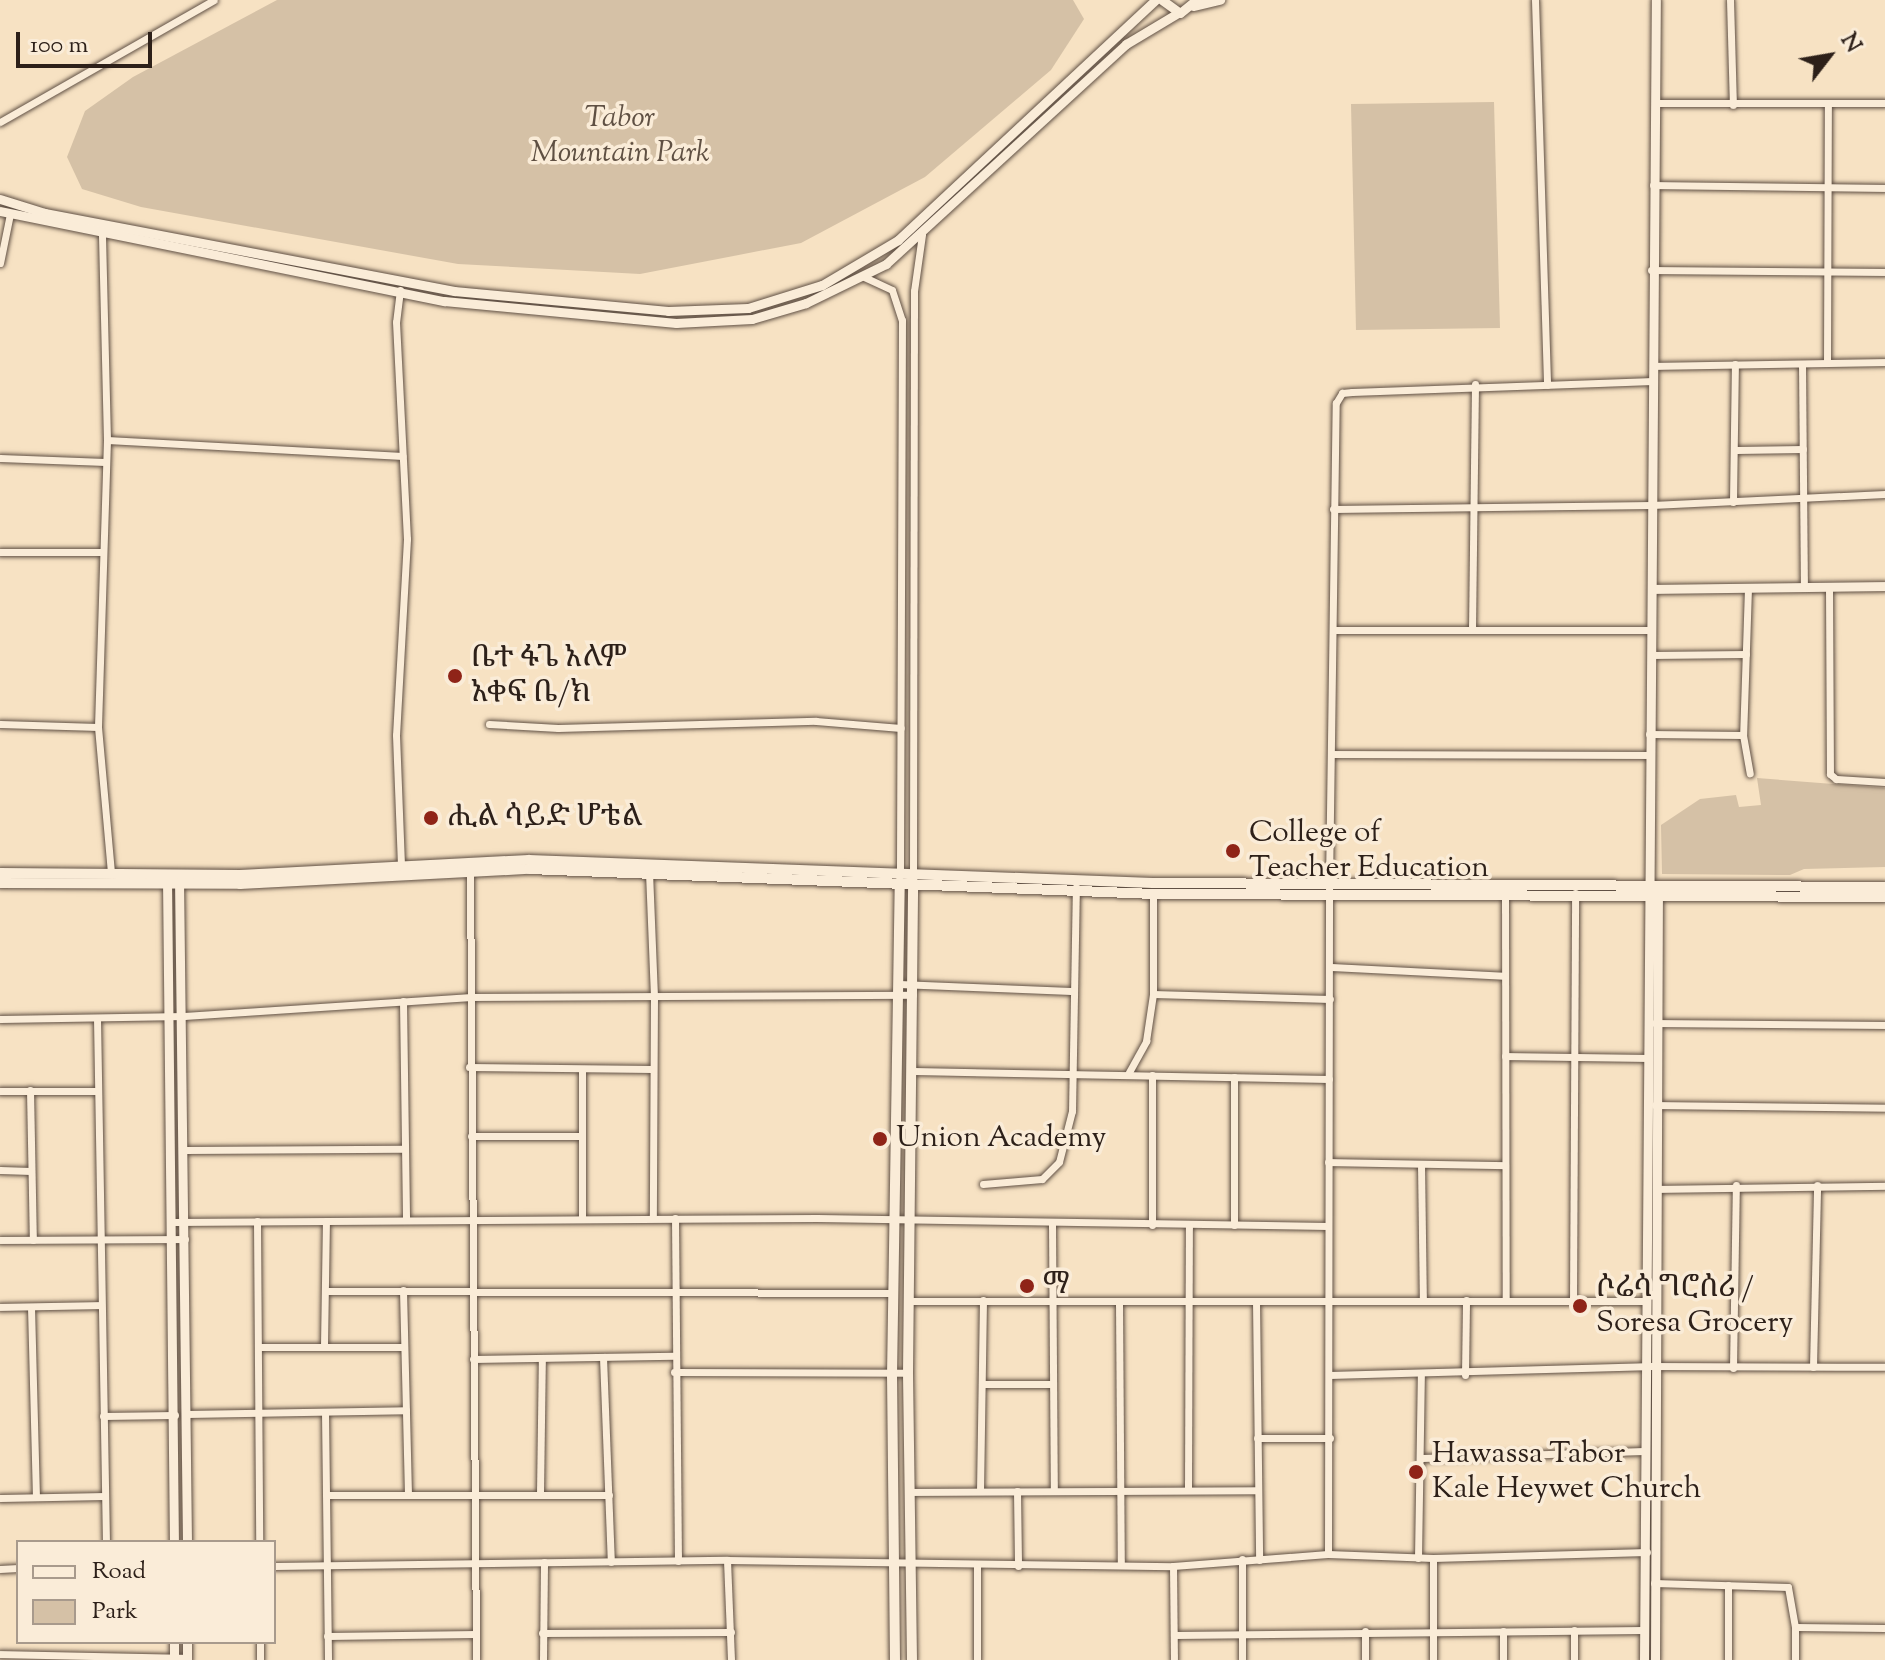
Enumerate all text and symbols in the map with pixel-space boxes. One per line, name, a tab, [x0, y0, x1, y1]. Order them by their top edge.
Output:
scale bar	[20, 16, 156, 66]
north arrow	[1789, 16, 1869, 96]
text: N	[1831, 28, 1868, 59]
text: 100 m	[30, 29, 88, 63]
park label: Tabor Mountain Park	[530, 101, 710, 172]
place label: ቤተ ፋጌ አለም አቀፍ ቤ/ክ	[471, 641, 627, 712]
marker: ቤተ ፋጌ አለም አቀፍ ቤ/ክ	[446, 667, 464, 685]
place label: ሒል ሳይድ ሆቴል	[447, 800, 643, 836]
marker: ሒል ሳይድ ሆቴል	[422, 809, 440, 827]
place label: College of Teacher Education	[1249, 816, 1489, 886]
marker: College of Teacher Education	[1224, 842, 1242, 860]
place label: Union Academy	[896, 1121, 1106, 1157]
marker: Union Academy	[871, 1130, 889, 1148]
place label: ማ	[1043, 1268, 1070, 1304]
place label: ሶሬሳ ግሮሰሪ / Soresa Grocery	[1596, 1271, 1793, 1342]
marker: ማ	[1018, 1277, 1036, 1295]
marker: ሶሬሳ ግሮሰሪ / Soresa Grocery	[1571, 1297, 1589, 1315]
place label: Hawassa Tabor Kale Heywet Church	[1432, 1437, 1701, 1508]
marker: Hawassa Tabor Kale Heywet Church	[1407, 1463, 1425, 1481]
legend	[16, 1540, 276, 1644]
text: Road	[92, 1555, 146, 1589]
text: Park	[92, 1595, 138, 1629]

